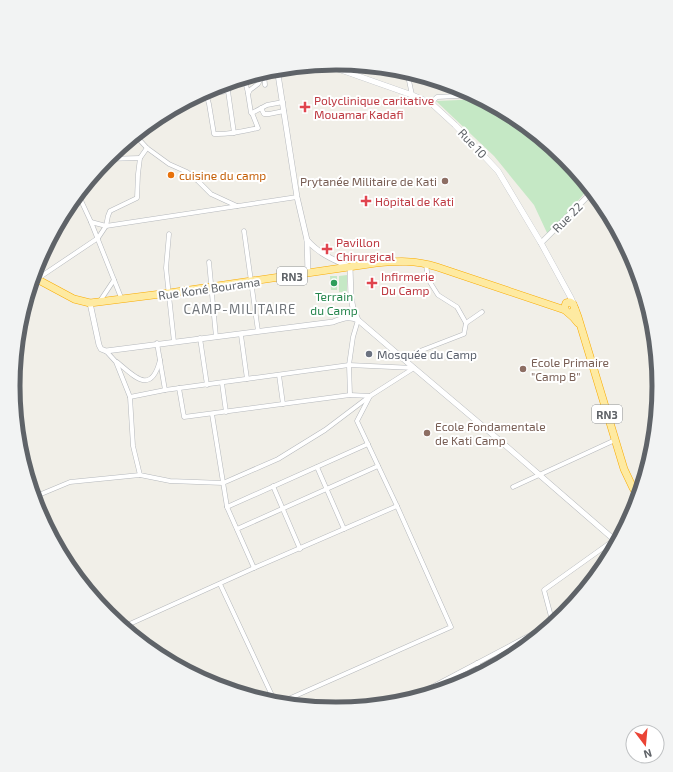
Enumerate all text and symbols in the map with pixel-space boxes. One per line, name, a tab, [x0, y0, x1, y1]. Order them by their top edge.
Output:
place label: Polyclinique caritative Mouamar Kadafi	[314, 93, 434, 121]
marker: Polyclinique caritative Mouamar Kadafi	[299, 101, 311, 113]
street label: Rue 10	[456, 125, 490, 161]
place label: cuisine du camp	[179, 168, 266, 182]
marker: cuisine du camp	[166, 170, 176, 180]
place label: Prytanée Militaire de Kati	[300, 174, 437, 188]
marker: Prytanée Militaire de Kati	[440, 176, 450, 186]
place label: Hôpital de Kati	[375, 194, 454, 208]
marker: Hôpital de Kati	[360, 195, 372, 207]
street label: Rue 22	[549, 199, 585, 235]
place label: Pavillon Chirurgical	[336, 235, 395, 263]
marker: Pavillon Chirurgical	[321, 243, 333, 255]
road number: RN3	[277, 267, 307, 285]
place label: Infirmerie Du Camp	[381, 269, 434, 297]
street label: Rue Koné Bourama	[157, 274, 261, 302]
marker: Infirmerie Du Camp	[366, 277, 378, 289]
marker: Terrain du Camp	[329, 278, 339, 288]
place label: Terrain du Camp	[310, 289, 358, 317]
district label: CAMP-MILITAIRE	[184, 301, 296, 317]
place label: Mosquée du Camp	[377, 347, 477, 361]
marker: Mosquée du Camp	[364, 349, 374, 359]
place label: Ecole Primaire "Camp B"	[531, 355, 609, 383]
marker: Ecole Primaire "Camp B"	[518, 364, 528, 374]
road number: RN3	[592, 405, 622, 423]
place label: Ecole Fondamentale de Kati Camp	[435, 419, 546, 447]
marker: Ecole Fondamentale de Kati Camp	[422, 428, 432, 438]
north arrow	[625, 724, 665, 764]
text: N	[642, 747, 654, 761]

